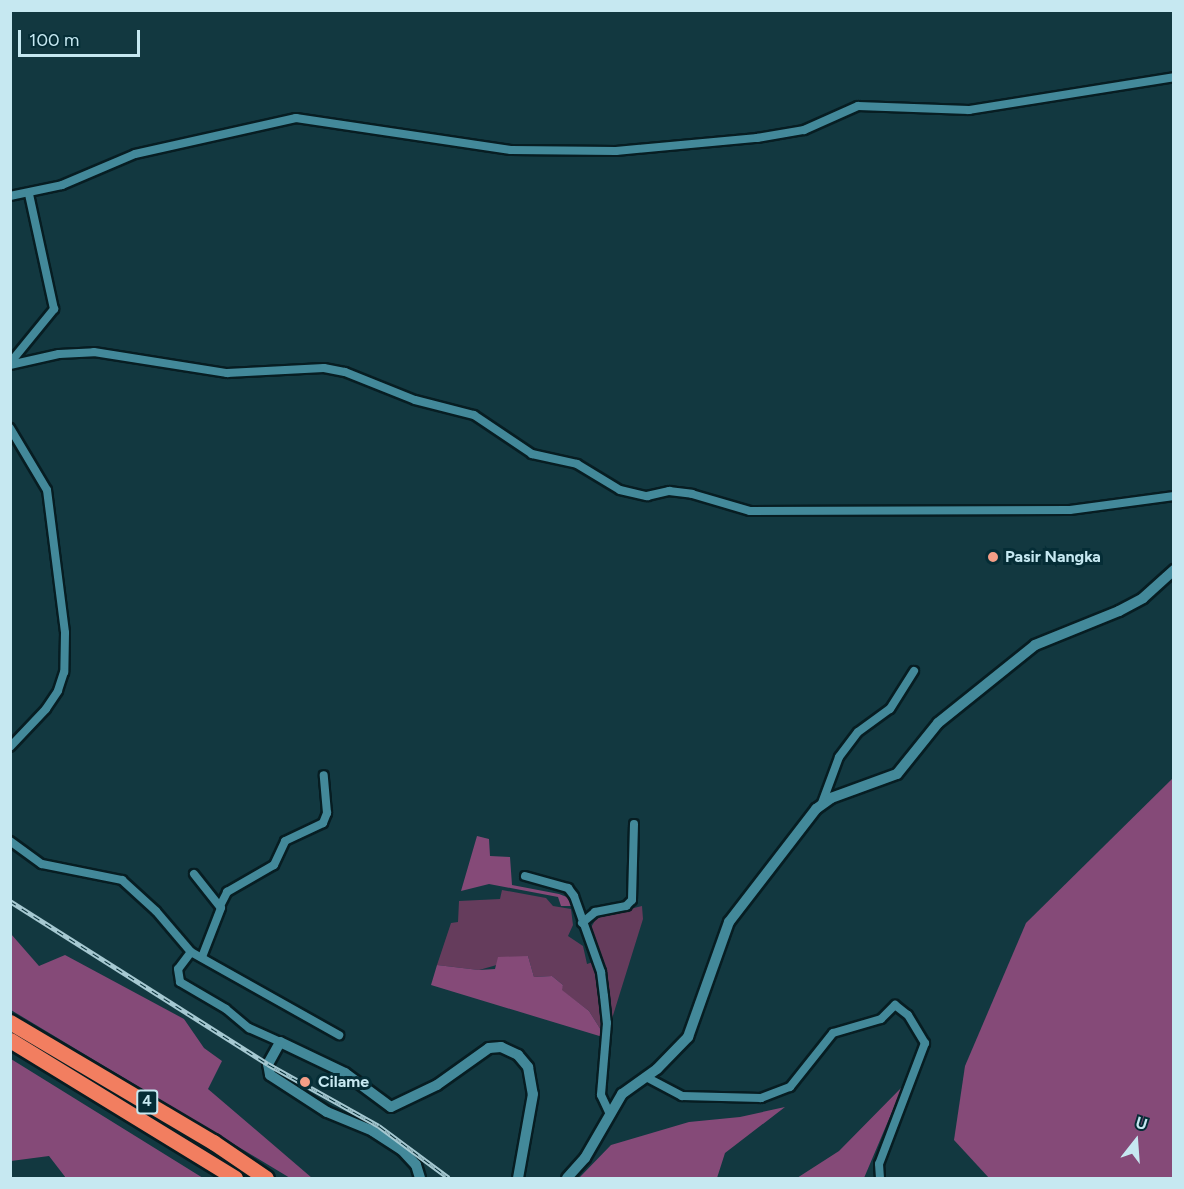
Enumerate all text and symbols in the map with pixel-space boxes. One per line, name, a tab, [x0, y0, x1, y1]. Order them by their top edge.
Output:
scale bar	[21, 18, 142, 56]
text: 100 m	[29, 29, 79, 51]
place label: Pasir Nangka	[1005, 547, 1101, 567]
marker: Pasir Nangka	[986, 550, 1000, 564]
place label: Cilame	[318, 1072, 369, 1092]
marker: Cilame	[296, 1073, 314, 1091]
road number: 4	[135, 1090, 159, 1114]
north arrow	[1106, 1111, 1166, 1171]
text: U	[1133, 1113, 1150, 1134]

